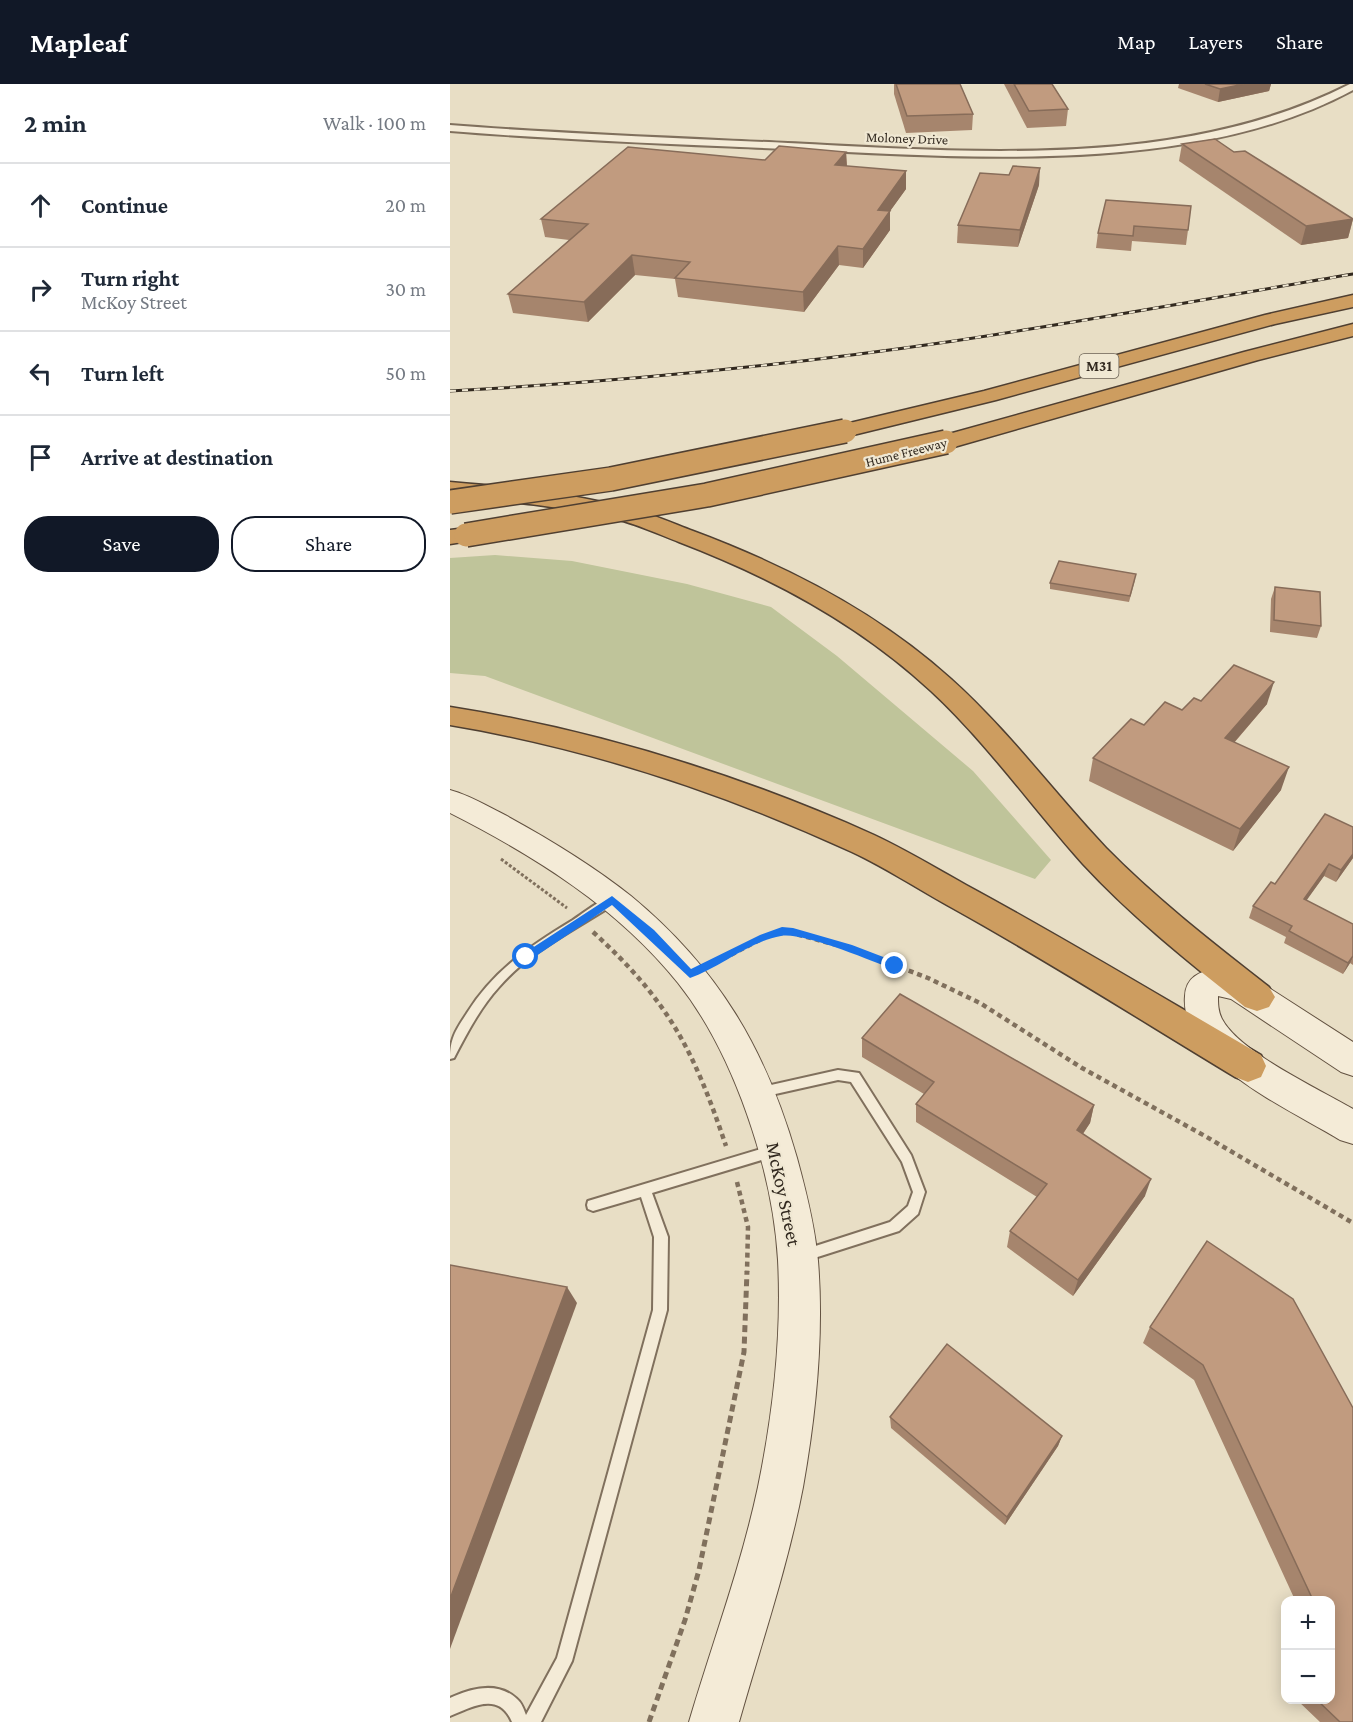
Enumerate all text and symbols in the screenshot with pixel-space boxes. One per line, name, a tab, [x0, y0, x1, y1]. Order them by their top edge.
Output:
text: Mapleaf	[30, 27, 127, 58]
text: Map	[1117, 30, 1156, 54]
text: Layers	[1189, 30, 1243, 54]
text: Share	[1276, 30, 1323, 54]
text: 2 min	[24, 109, 87, 138]
text: Walk · 100 m	[323, 112, 426, 134]
street label: Moloney Drive	[866, 129, 948, 147]
icon: ahead	[24, 189, 57, 222]
text: Continue	[81, 193, 168, 218]
text: 20 m	[385, 194, 426, 216]
text: Turn right	[81, 266, 179, 291]
icon: right	[24, 273, 57, 306]
text: 30 m	[385, 278, 426, 300]
text: McKoy Street	[81, 291, 187, 313]
road number: M31	[1080, 354, 1118, 378]
icon: left	[24, 357, 57, 390]
text: Turn left	[81, 361, 164, 386]
text: 50 m	[385, 362, 426, 384]
street label: Hume Freeway	[864, 434, 949, 470]
icon: arrive	[24, 441, 57, 474]
text: Arrive at destination	[81, 445, 273, 470]
button: Save	[24, 516, 219, 572]
button: Share	[231, 516, 426, 572]
route start	[512, 943, 538, 969]
route end	[881, 952, 907, 978]
street label: McKoy Street	[761, 1140, 806, 1249]
map controls	[1281, 1596, 1335, 1704]
button: +	[1281, 1596, 1335, 1650]
button: −	[1281, 1650, 1335, 1704]

